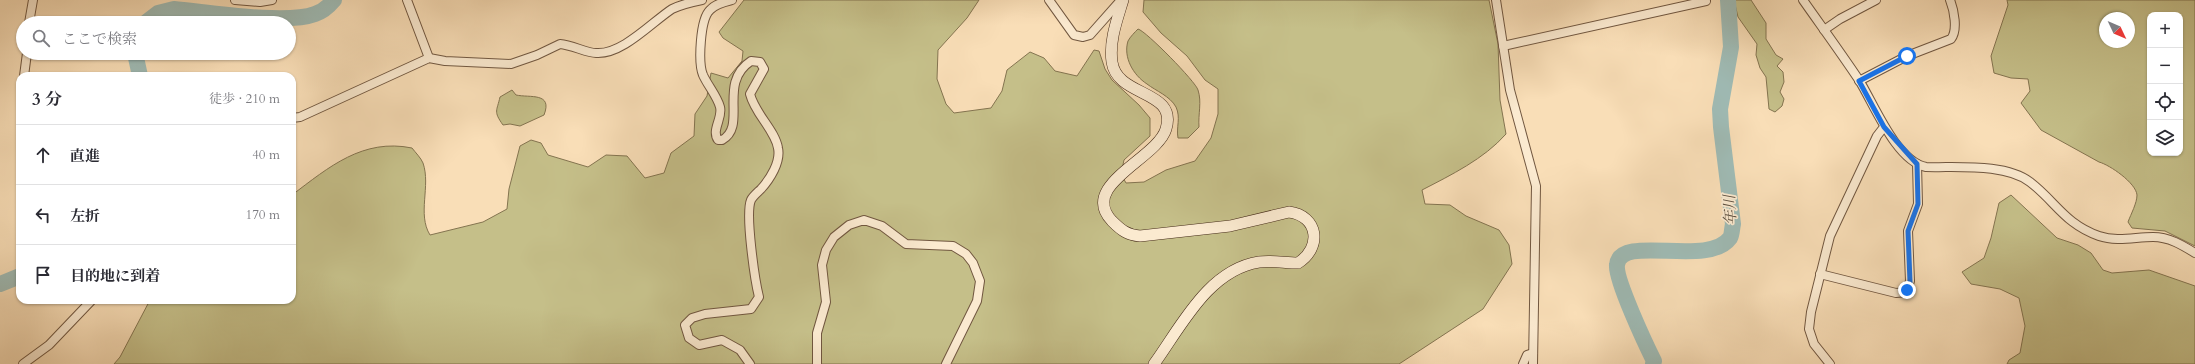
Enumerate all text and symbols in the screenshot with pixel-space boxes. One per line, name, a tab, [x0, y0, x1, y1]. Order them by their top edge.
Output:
north arrow	[2099, 12, 2135, 48]
map controls	[2147, 12, 2183, 156]
button: +	[2147, 12, 2183, 48]
search box	[16, 16, 296, 60]
icon: search	[30, 27, 52, 49]
text: ここで検索	[62, 29, 137, 49]
route start	[1898, 47, 1916, 65]
button: −	[2147, 48, 2183, 84]
button: locate	[2147, 84, 2183, 120]
text: 3 分	[32, 88, 62, 111]
text: 徒歩 · 210 m	[209, 90, 280, 108]
button: layers	[2147, 120, 2183, 156]
icon: ahead	[32, 144, 54, 166]
text: 直進	[70, 146, 100, 166]
text: 40 m	[252, 146, 280, 164]
water label: 年川	[1719, 193, 1741, 226]
icon: left	[32, 204, 54, 226]
text: 左折	[70, 206, 100, 226]
text: 170 m	[246, 206, 280, 224]
icon: arrive	[32, 264, 54, 286]
text: 目的地に到着	[70, 266, 160, 286]
route end	[1898, 281, 1916, 299]

